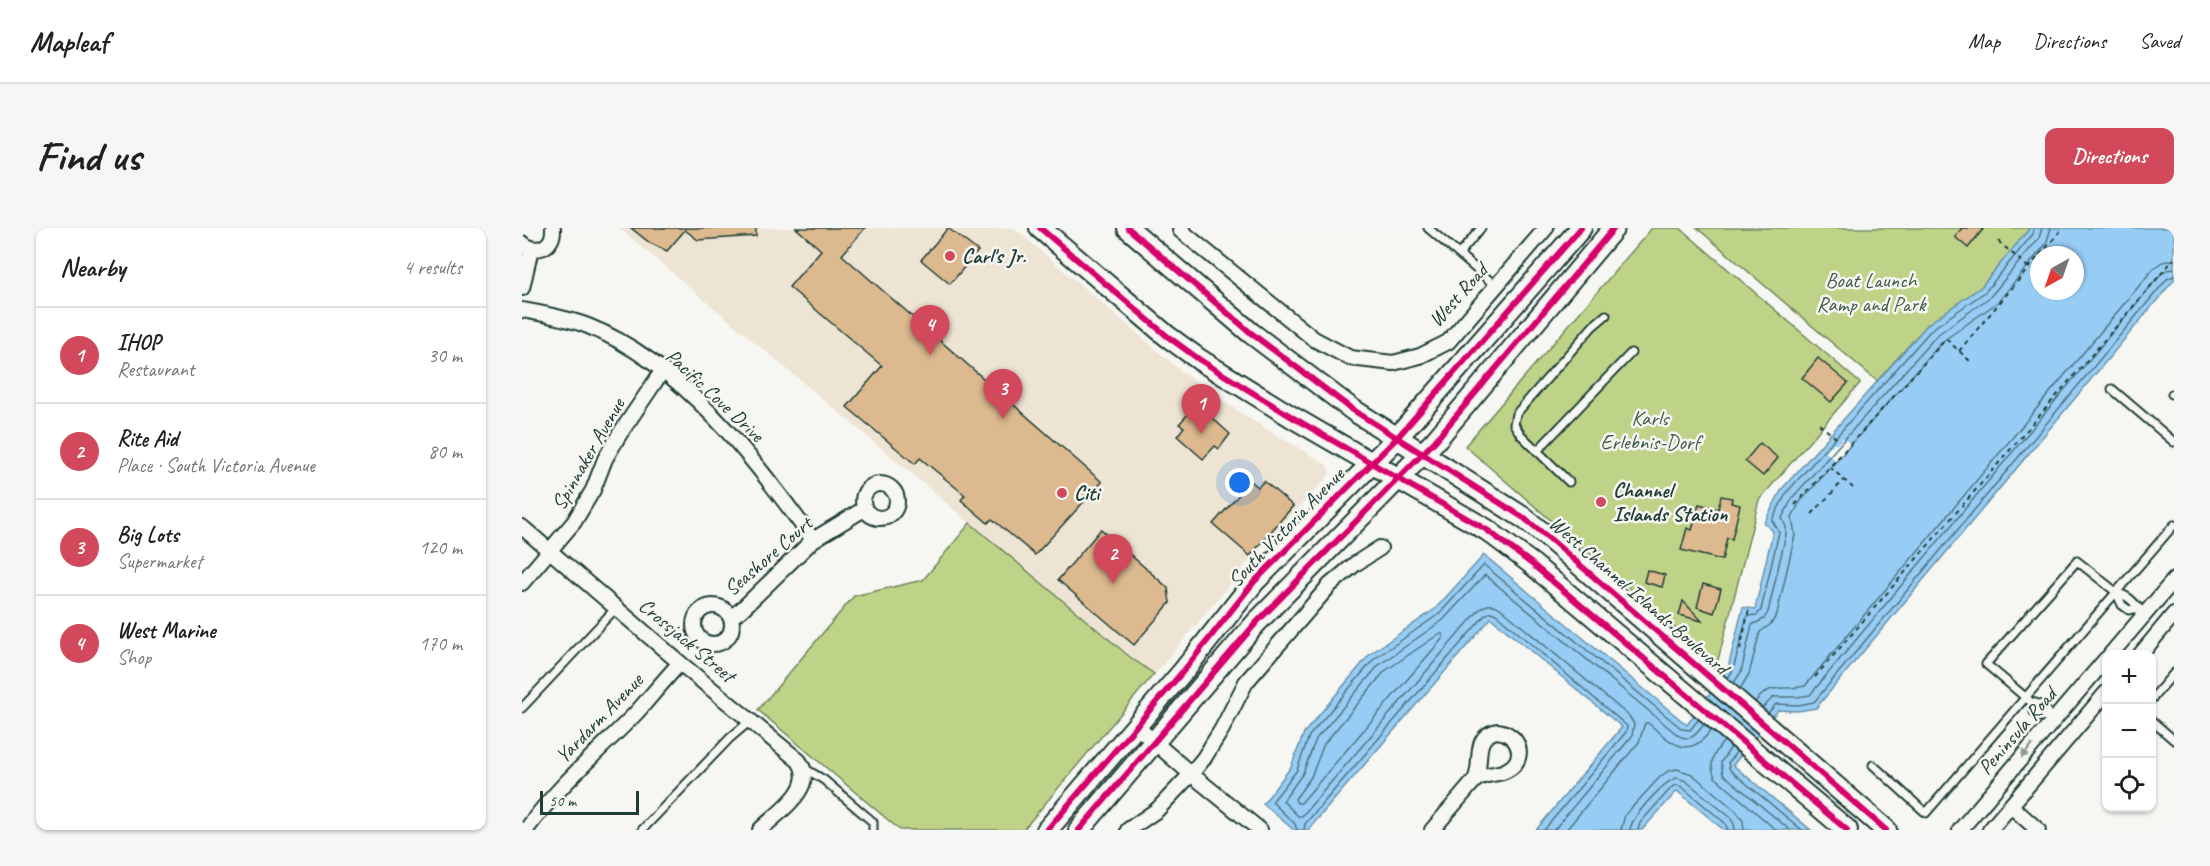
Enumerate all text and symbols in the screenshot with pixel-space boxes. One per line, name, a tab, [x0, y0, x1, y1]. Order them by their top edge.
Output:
text: Mapleaf	[30, 24, 108, 59]
text: Map	[1968, 28, 2000, 54]
text: Directions	[2033, 28, 2106, 54]
text: Saved	[2139, 28, 2180, 54]
button: Directions	[2045, 128, 2174, 184]
text: Find us	[36, 130, 141, 183]
place label: Carl's Jr.	[962, 243, 1027, 269]
north arrow	[2030, 246, 2084, 300]
marker: Carl's Jr.	[943, 249, 957, 263]
text: Nearby	[60, 251, 125, 284]
text: 4 results	[403, 255, 462, 280]
street label: West Road	[1423, 256, 1495, 332]
park label: Boat Launch Ramp and Park	[1817, 267, 1927, 317]
pin: 4	[910, 306, 950, 355]
text: IHOP	[117, 329, 160, 357]
text: 1	[75, 343, 84, 368]
text: 30 m	[428, 343, 462, 368]
street label: Pacific Cove Drive	[660, 343, 770, 448]
text: Restaurant	[117, 357, 194, 382]
pin: 3	[984, 370, 1022, 419]
pin: 1	[1182, 384, 1220, 434]
street label: Spinnaker Avenue	[546, 392, 631, 515]
park label: Karls Erlebnis-Dorf	[1601, 405, 1703, 455]
text: Rite Aid	[117, 425, 178, 453]
text: 2	[75, 439, 84, 464]
text: 80 m	[428, 439, 462, 464]
text: Place · South Victoria Avenue	[117, 453, 315, 478]
street label: South Victoria Avenue	[1222, 461, 1351, 592]
your location	[1225, 468, 1254, 497]
place label: Channel Islands Station	[1613, 477, 1728, 527]
place label: Citi	[1074, 480, 1102, 506]
marker: Citi	[1055, 486, 1069, 500]
marker: Channel Islands Station	[1594, 495, 1608, 509]
street label: Seashore Court	[719, 509, 819, 601]
street label: West Channel Islands Boulevard	[1544, 510, 1736, 682]
text: Big Lots	[117, 521, 179, 549]
pin: 2	[1094, 534, 1132, 584]
text: 3	[75, 535, 84, 560]
text: 120 m	[419, 535, 462, 560]
text: Supermarket	[117, 549, 202, 574]
street label: Crossjack Street	[634, 592, 743, 690]
text: West Marine	[117, 617, 215, 645]
text: 4	[75, 631, 84, 656]
text: 170 m	[419, 631, 462, 656]
text: Shop	[117, 645, 151, 670]
map controls	[2102, 650, 2156, 812]
button: +	[2102, 650, 2156, 704]
street label: Yardarm Avenue	[550, 667, 649, 768]
street label: Peninsula Road	[1972, 679, 2064, 780]
button: −	[2102, 704, 2156, 758]
one-way arrow	[2021, 743, 2034, 759]
button: locate	[2102, 758, 2156, 812]
scale bar	[540, 788, 639, 816]
text: 50 m	[549, 791, 576, 811]

